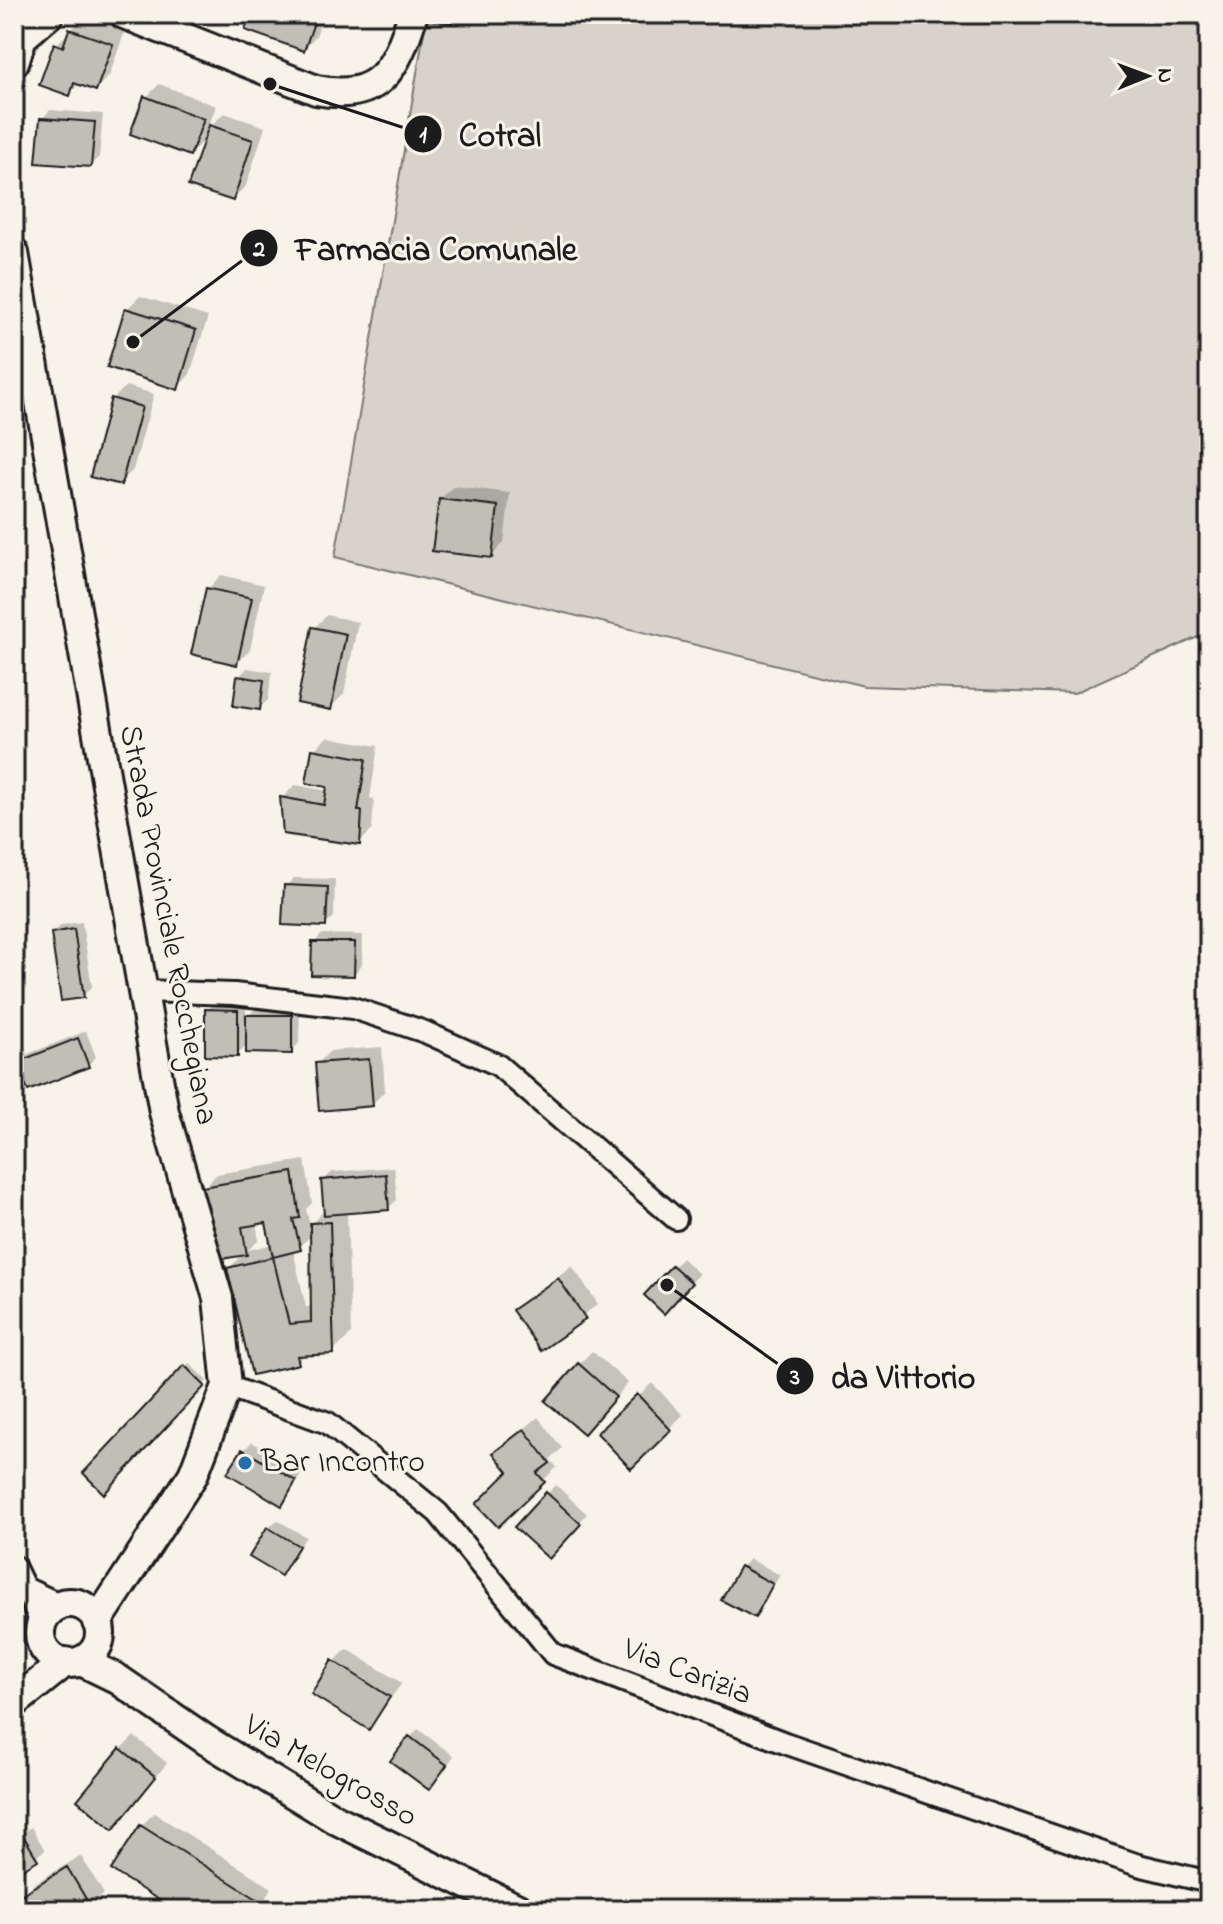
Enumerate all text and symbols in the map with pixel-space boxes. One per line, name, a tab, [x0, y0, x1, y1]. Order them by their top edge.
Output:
north arrow	[1107, 36, 1187, 116]
text: N	[1148, 68, 1180, 83]
callout: Cotral	[403, 105, 557, 163]
text: Cotral	[459, 113, 541, 163]
text: 1	[419, 119, 427, 154]
callout: Farmacia Comunale	[239, 219, 593, 277]
text: Farmacia Comunale	[293, 227, 578, 277]
text: 2	[252, 233, 265, 268]
street label: Strada Provinciale Rocchegiana	[105, 721, 229, 1129]
callout: da Vittorio	[775, 1347, 991, 1405]
text: da Vittorio	[831, 1355, 975, 1405]
text: 3	[789, 1361, 800, 1396]
place label: Bar Incontro	[260, 1440, 425, 1487]
marker: Bar Incontro	[236, 1454, 254, 1472]
street label: Via Carizia	[615, 1627, 758, 1719]
street label: Via Melogrosso	[234, 1703, 426, 1841]

